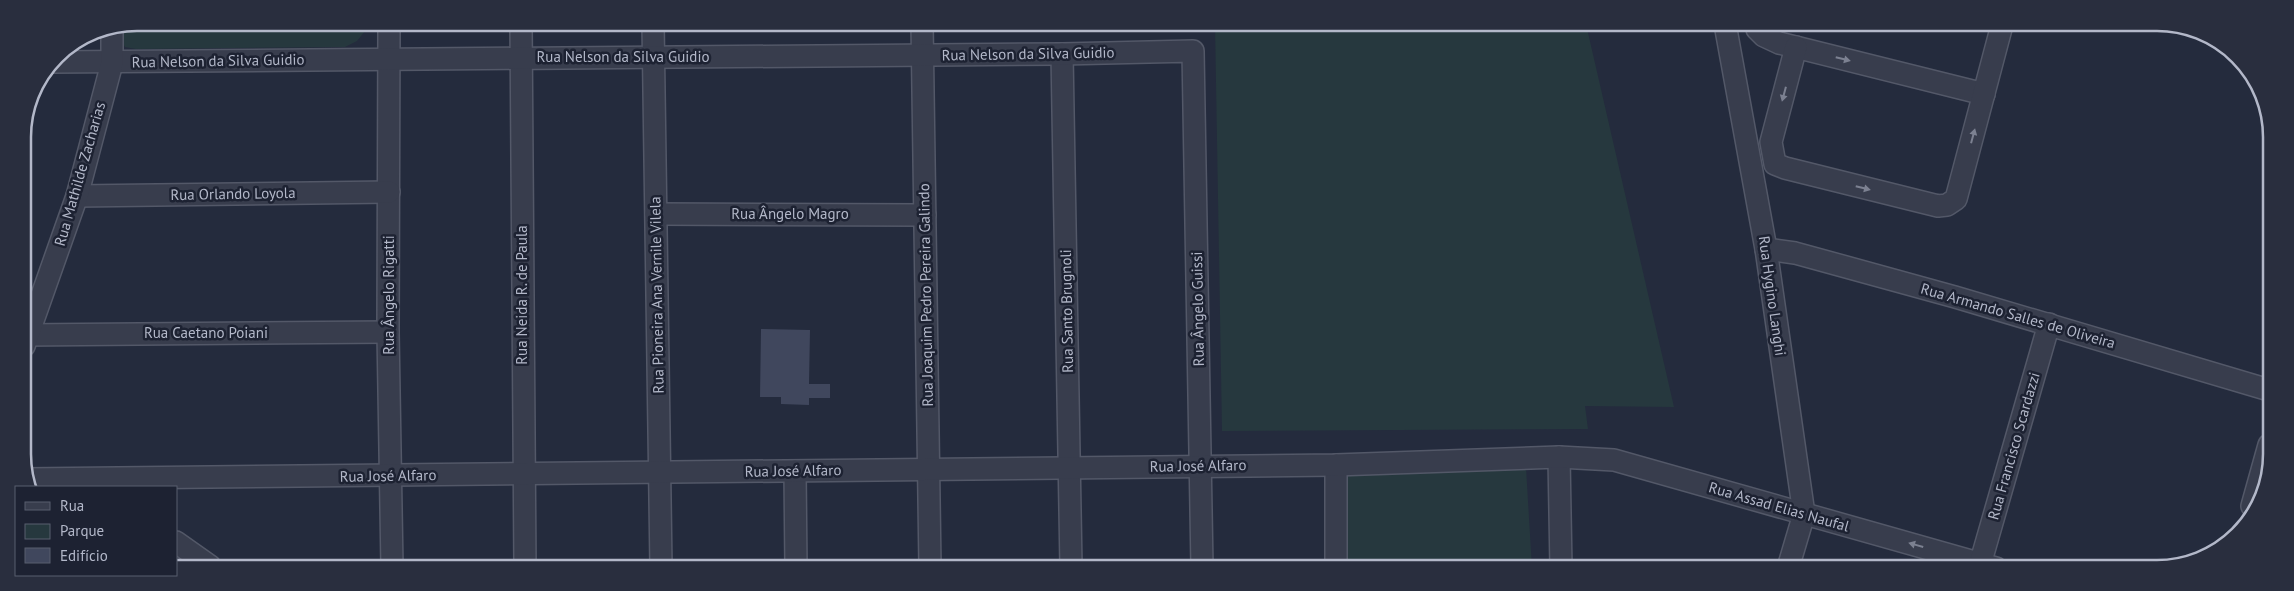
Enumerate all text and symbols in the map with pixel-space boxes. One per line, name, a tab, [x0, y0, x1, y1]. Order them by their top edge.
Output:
street label: Rua Nelson da Silva Guidio	[941, 42, 1115, 65]
street label: Rua Nelson da Silva Guidio	[537, 47, 709, 66]
street label: Rua Nelson da Silva Guidio	[131, 49, 305, 72]
one-way arrow	[1836, 55, 1851, 63]
one-way arrow	[1779, 87, 1787, 102]
street label: Rua Mathilde Zacharias	[50, 100, 109, 248]
one-way arrow	[1969, 129, 1977, 144]
street label: Rua Orlando Loyola	[170, 183, 296, 204]
street label: Rua Joaquim Pedro Pereira Galindo	[914, 183, 937, 407]
one-way arrow	[1855, 184, 1870, 192]
street label: Rua Pioneira Ana Vernile Vilela	[645, 196, 668, 394]
street label: Rua Ângelo Magro	[731, 204, 849, 223]
street label: Rua Neida R. de Paula	[512, 225, 531, 365]
street label: Rua Ângelo Rigatti	[379, 235, 398, 355]
street label: Rua Hygino Langhi	[1755, 235, 1790, 357]
street label: Rua Santo Brugnoli	[1056, 249, 1077, 373]
street label: Rua Ângelo Guissi	[1187, 251, 1208, 367]
street label: Rua Armando Salles de Oliveira	[1919, 279, 2118, 352]
street label: Rua Caetano Poiani	[144, 323, 268, 342]
street label: Rua Francisco Scardazzi	[1983, 370, 2044, 522]
street label: Rua José Alfaro	[1149, 455, 1247, 476]
street label: Rua José Alfaro	[744, 460, 842, 481]
street label: Rua José Alfaro	[339, 465, 437, 486]
street label: Rua Assad Elias Naufal	[1707, 477, 1852, 536]
legend	[15, 486, 178, 576]
text: Rua	[60, 496, 84, 515]
text: Parque	[60, 521, 104, 540]
one-way arrow	[1908, 541, 1923, 549]
text: Edifício	[60, 546, 108, 565]

